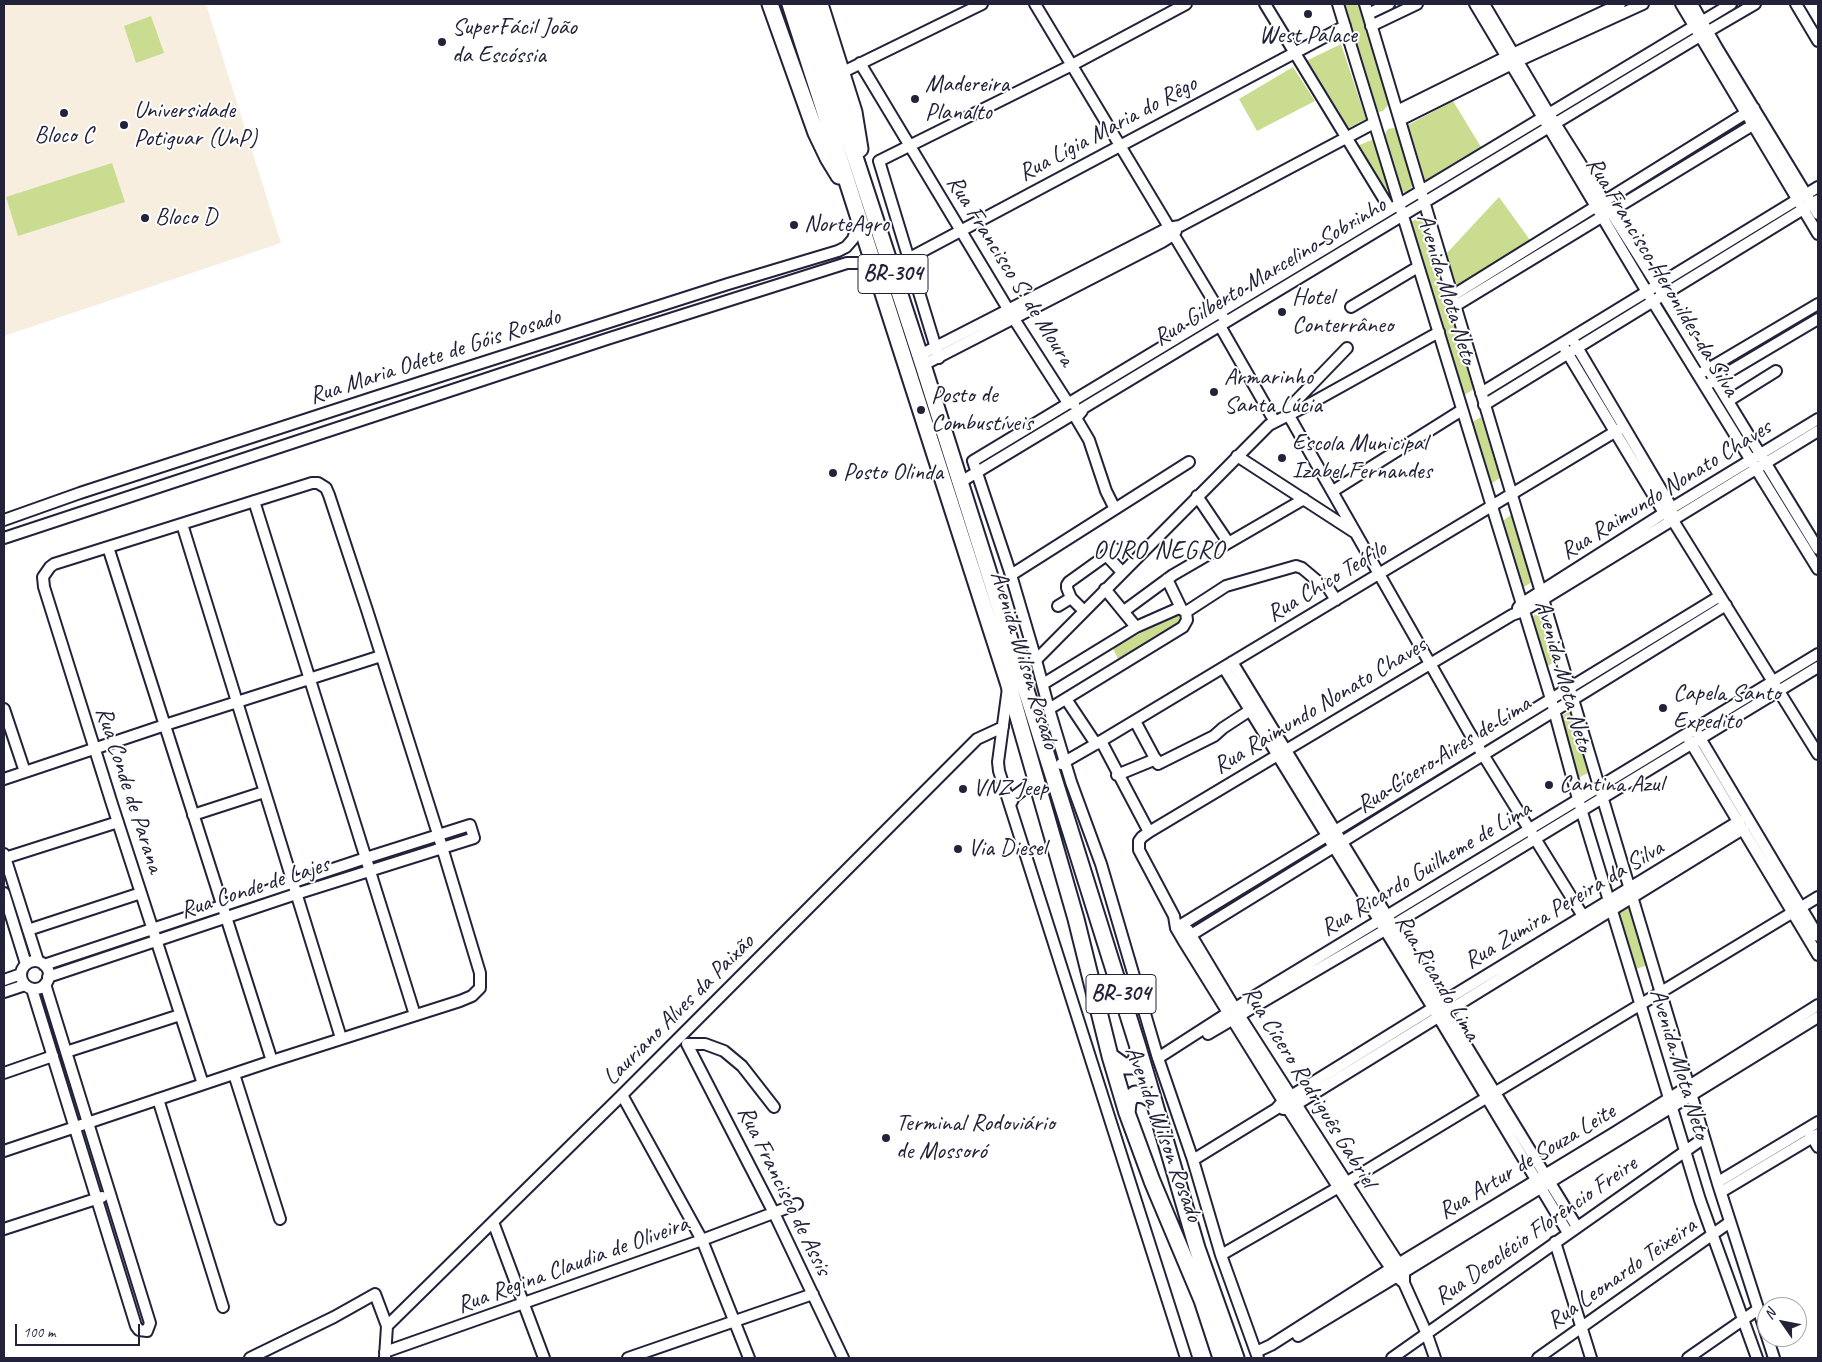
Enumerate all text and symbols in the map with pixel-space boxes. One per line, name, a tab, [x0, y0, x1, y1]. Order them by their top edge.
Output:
marker: West Palace	[1302, 8, 1314, 20]
place label: SuperFácil João da Escóssia	[452, 14, 577, 70]
place label: West Palace	[1259, 22, 1357, 50]
marker: SuperFácil João da Escóssia	[436, 36, 448, 48]
street label: Rua Lígia Maria do Rêgo	[1014, 70, 1202, 188]
place label: Madereira Planalto	[925, 71, 1009, 127]
marker: Madereira Planalto	[909, 93, 921, 105]
place label: Universidade Potiguar (UnP)	[134, 97, 257, 153]
marker: Bloco C	[58, 107, 70, 119]
marker: Universidade Potiguar (UnP)	[118, 119, 130, 131]
place label: Bloco C	[34, 122, 94, 150]
street label: Rua Francisco Heronildes da Silva	[1579, 152, 1745, 402]
street label: Rua Francisco S. de Moura	[940, 170, 1080, 372]
street label: Rua Gilberto Marcelino Sobrinho	[1149, 191, 1391, 353]
place label: Bloco D	[155, 204, 217, 232]
street label: Avenida Mota Neto	[1409, 210, 1483, 368]
place label: NorteAgro	[804, 211, 889, 239]
marker: Bloco D	[139, 212, 151, 224]
marker: NorteAgro	[788, 219, 800, 231]
road number: BR-304	[858, 254, 928, 294]
place label: Hotel Conterrâneo	[1292, 284, 1393, 340]
street label: Rua Maria Odete de Góis Rosado	[306, 303, 564, 411]
marker: Hotel Conterrâneo	[1276, 306, 1288, 318]
place label: Armarinho Santa Lúcia	[1224, 364, 1322, 420]
place label: Posto de Combustíveis	[931, 382, 1033, 438]
marker: Armarinho Santa Lúcia	[1208, 386, 1220, 398]
marker: Posto de Combustíveis	[915, 404, 927, 416]
street label: Rua Raimundo Nonato Chaves	[1555, 413, 1777, 567]
place label: Escola Municipal Izabel Fernandes	[1292, 430, 1432, 486]
marker: Escola Municipal Izabel Fernandes	[1276, 452, 1288, 464]
place label: Posto Olinda	[843, 459, 943, 487]
marker: Posto Olinda	[827, 467, 839, 479]
street label: Rua Chico Teófilo	[1262, 535, 1392, 629]
district label: OURO NEGRO	[1092, 536, 1226, 566]
street label: Avenida Wilson Rosado	[983, 567, 1065, 753]
street label: Avenida Mota Neto	[1528, 597, 1598, 755]
street label: Rua Raimundo Nonato Chaves	[1208, 631, 1432, 781]
place label: Capela Santo Expedito	[1673, 680, 1781, 736]
street label: Rua Cícero Aires de Lima	[1352, 690, 1536, 820]
marker: Capela Santo Expedito	[1657, 702, 1669, 714]
street label: Rua Conde de Parana	[89, 703, 169, 877]
place label: Cantina Azul	[1559, 771, 1664, 799]
place label: VNZ Jeep	[973, 775, 1048, 803]
marker: Cantina Azul	[1543, 779, 1555, 791]
marker: VNZ Jeep	[957, 783, 969, 795]
street label: Rua Ricardo Guilheme de Lima	[1316, 795, 1536, 943]
street label: Rua Zumira Pereira da Silva	[1459, 834, 1669, 976]
place label: Via Diesel	[968, 835, 1046, 863]
marker: Via Diesel	[952, 843, 964, 855]
street label: Rua Conde de Lajes	[177, 850, 333, 926]
street label: Rua Ricardo Lima	[1388, 910, 1486, 1046]
street label: Lauriano Alves da Paixão	[597, 928, 761, 1092]
road number: BR-304	[1086, 974, 1156, 1014]
street label: Rua Cícero Rodriguês Gabriel	[1235, 981, 1383, 1193]
street label: Avenida Mota Neto	[1642, 985, 1716, 1143]
street label: Avenida Wilson Rosado	[1118, 1042, 1208, 1226]
street label: Rua Artur de Souza Leite	[1433, 1098, 1621, 1226]
street label: Rua Francisco de Assis	[730, 1101, 838, 1281]
place label: Terminal Rodoviário de Mossoró	[896, 1110, 1055, 1166]
marker: Terminal Rodoviário de Mossoró	[880, 1132, 892, 1144]
street label: Rua Deoclécio Florêncio Freire	[1429, 1150, 1643, 1312]
street label: Rua Regina Claudia de Oliveira	[453, 1210, 693, 1320]
street label: Rua Leonardo Teixeira	[1542, 1212, 1702, 1336]
north arrow	[1757, 1297, 1807, 1347]
text: N	[1760, 1306, 1779, 1322]
scale bar	[18, 1314, 142, 1346]
text: 100 m	[23, 1323, 55, 1342]

